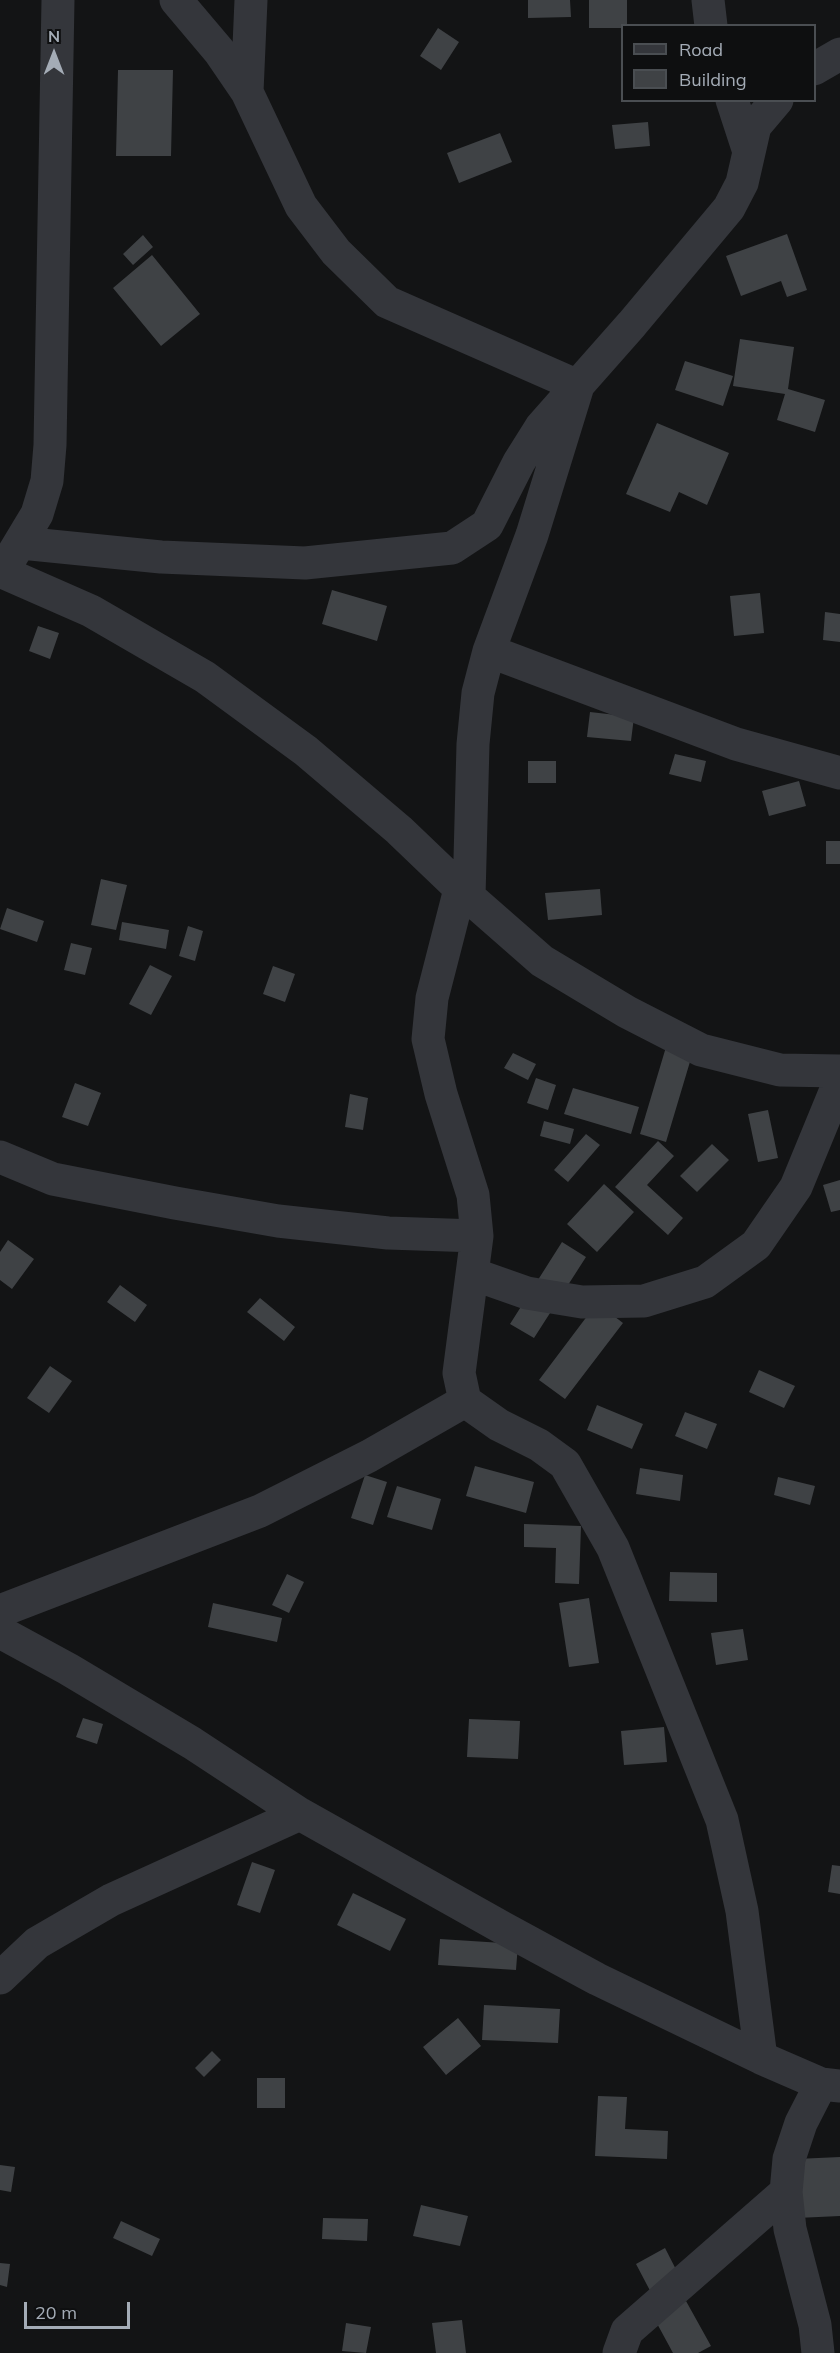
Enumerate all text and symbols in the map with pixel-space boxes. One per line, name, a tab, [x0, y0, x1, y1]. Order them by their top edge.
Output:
north arrow	[24, 24, 84, 84]
legend	[621, 24, 816, 102]
text: N	[48, 26, 60, 46]
text: Road	[679, 38, 723, 61]
text: Building	[679, 68, 747, 91]
scale bar	[27, 2290, 134, 2328]
text: 20 m	[35, 2301, 77, 2324]

